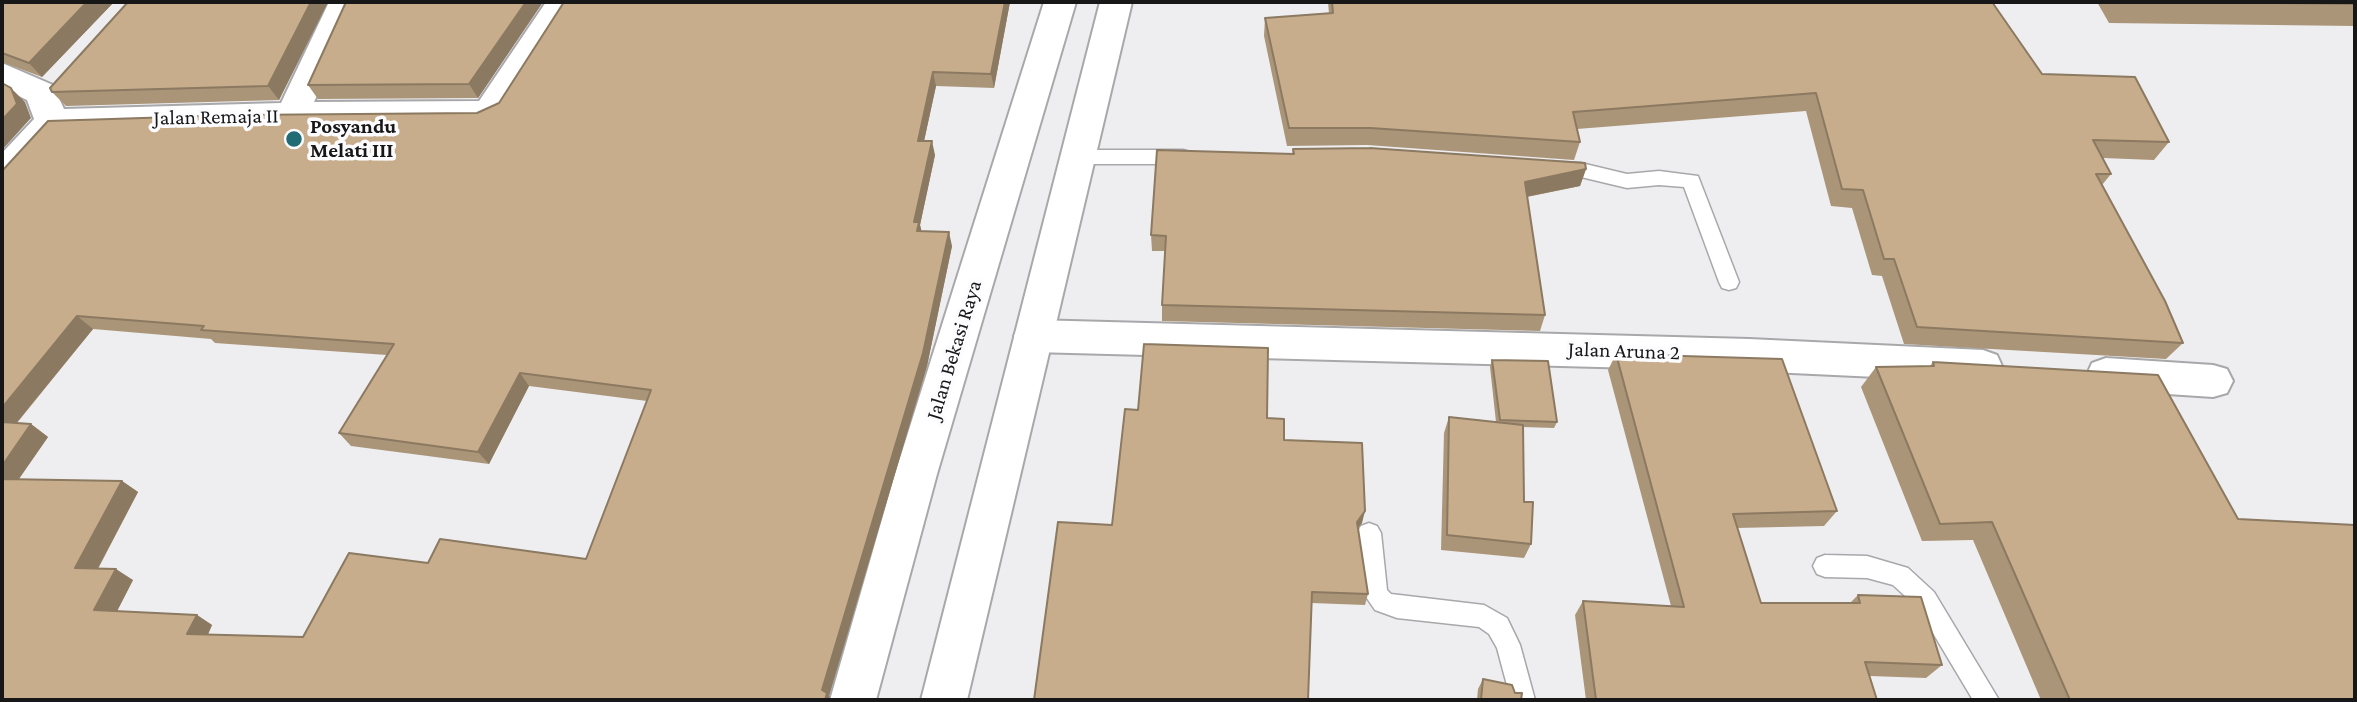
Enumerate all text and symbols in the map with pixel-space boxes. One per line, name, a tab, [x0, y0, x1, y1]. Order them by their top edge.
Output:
street label: Jalan Remaja II	[153, 103, 279, 131]
place label: Posyandu Melati III	[310, 114, 396, 164]
marker: Posyandu Melati III	[284, 129, 304, 149]
street label: Jalan Bekasi Raya	[921, 277, 987, 423]
street label: Jalan Aruna 2	[1568, 336, 1680, 366]

